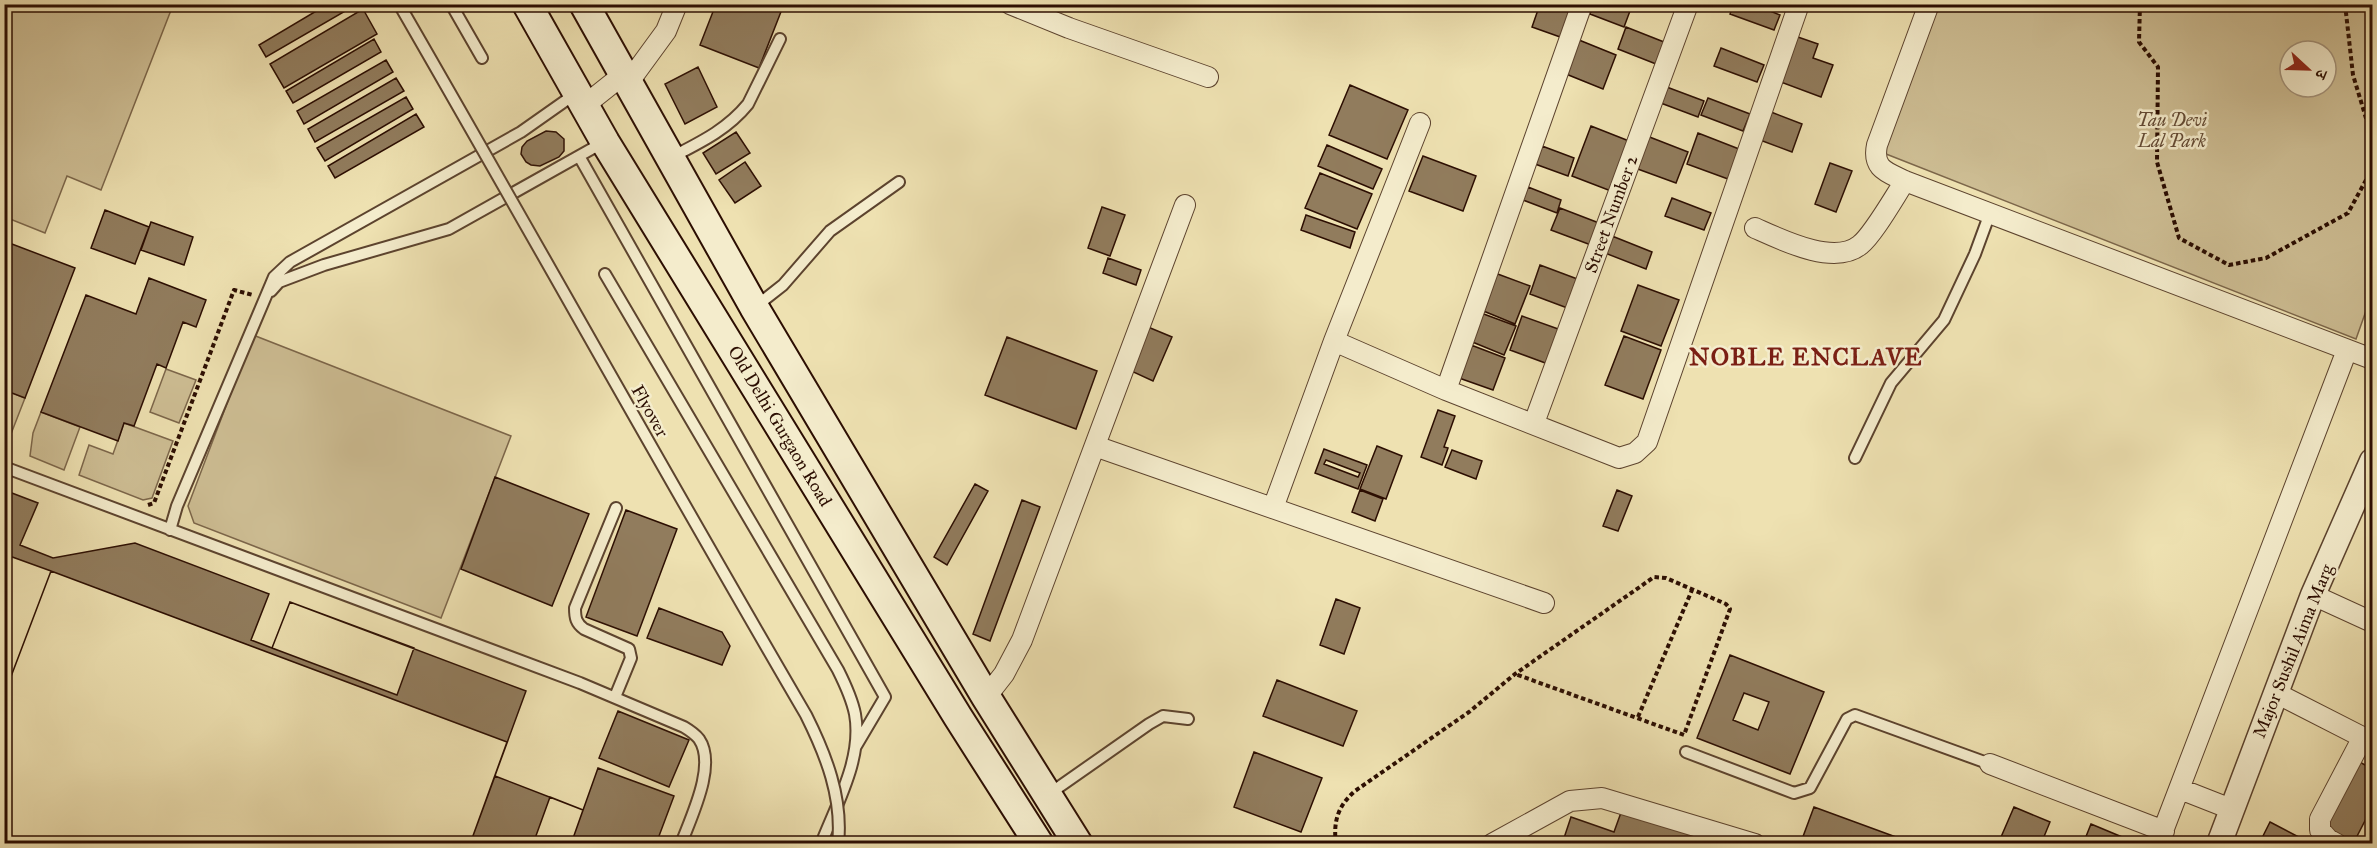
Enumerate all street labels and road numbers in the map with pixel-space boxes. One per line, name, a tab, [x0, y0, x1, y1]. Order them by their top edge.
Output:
street label: Street Number 2	[1579, 152, 1643, 276]
street label: Old Delhi Gurgaon Road	[722, 342, 837, 511]
street label: Flyover	[627, 381, 673, 441]
street label: Major Sushil Aima Marg	[2248, 560, 2339, 741]

